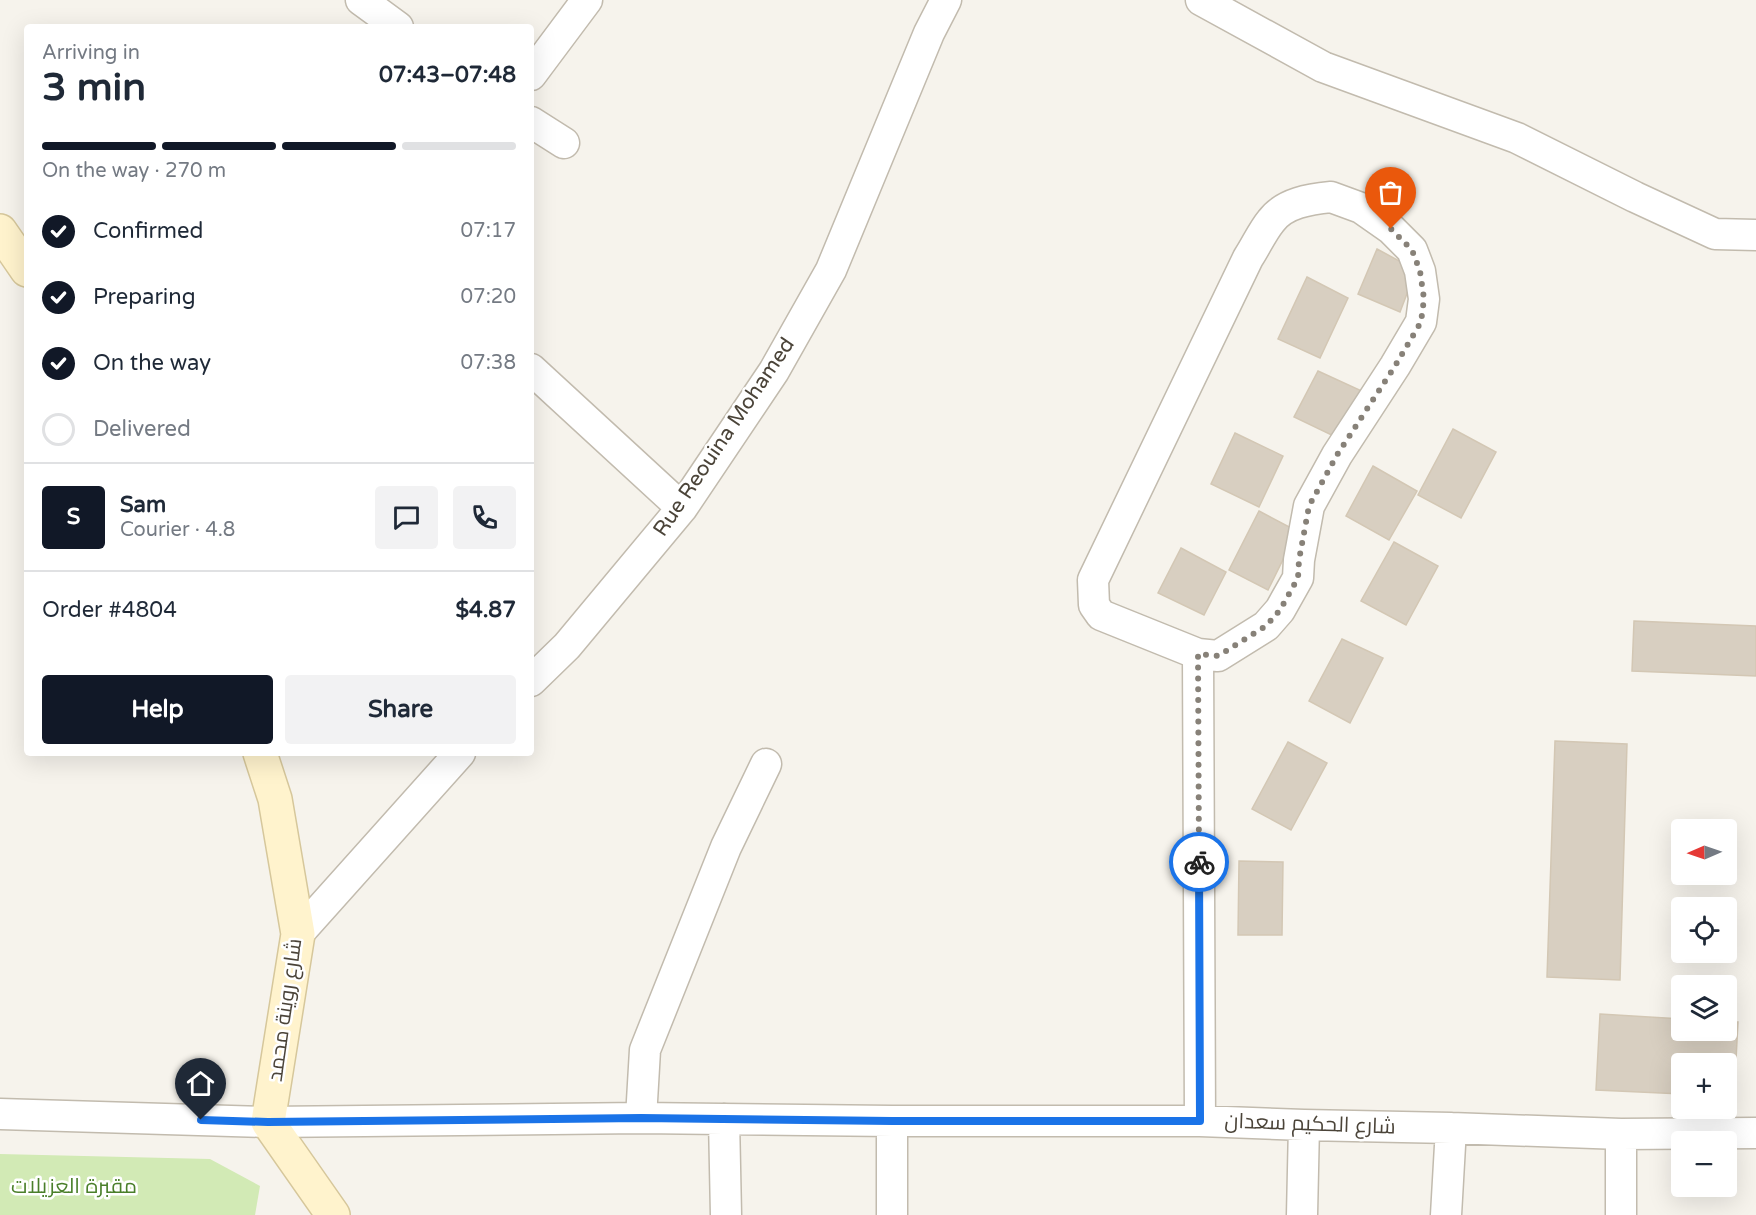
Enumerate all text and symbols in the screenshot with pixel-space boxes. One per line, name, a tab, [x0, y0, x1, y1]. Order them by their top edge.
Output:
text: Arriving in	[42, 41, 140, 65]
text: 07:43–07:48	[379, 62, 516, 88]
text: 3 min	[42, 64, 146, 111]
text: On the way · 270 m	[42, 159, 226, 183]
pin	[1365, 167, 1416, 229]
icon: bag	[1374, 176, 1407, 209]
icon: check	[42, 215, 75, 248]
text: Confirmed	[93, 218, 203, 244]
text: 07:17	[461, 219, 516, 243]
icon: check	[42, 281, 75, 314]
text: Preparing	[93, 284, 196, 310]
text: 07:20	[461, 285, 516, 309]
street label: Rue Reouina Mohamed	[648, 333, 800, 541]
icon: check	[42, 347, 75, 380]
text: On the way	[93, 350, 211, 376]
text: 07:38	[461, 351, 516, 375]
text: Delivered	[93, 416, 191, 442]
button: chat	[375, 486, 438, 549]
button: phone	[453, 486, 516, 549]
text: Sam	[120, 492, 166, 518]
text: S	[67, 504, 80, 530]
text: Courier · 4.8	[120, 518, 235, 542]
text: Order #4804	[42, 597, 177, 623]
text: $4.87	[455, 597, 516, 623]
button: Help	[42, 675, 273, 744]
button: Share	[285, 675, 516, 744]
north arrow	[1671, 819, 1737, 885]
map controls	[1671, 819, 1737, 1197]
courier	[1169, 832, 1229, 892]
icon: bike	[1183, 846, 1216, 879]
button: locate	[1671, 897, 1737, 963]
street label: شارع روينة محمد	[263, 937, 308, 1083]
button: layers	[1671, 975, 1737, 1041]
button: +	[1671, 1053, 1737, 1119]
pin	[175, 1058, 226, 1120]
icon: home	[184, 1067, 217, 1100]
street label: شارع الحكيم سعدان	[1224, 1109, 1396, 1140]
button: −	[1671, 1131, 1737, 1197]
park label: مقبرة العزيلات	[11, 1174, 137, 1199]

